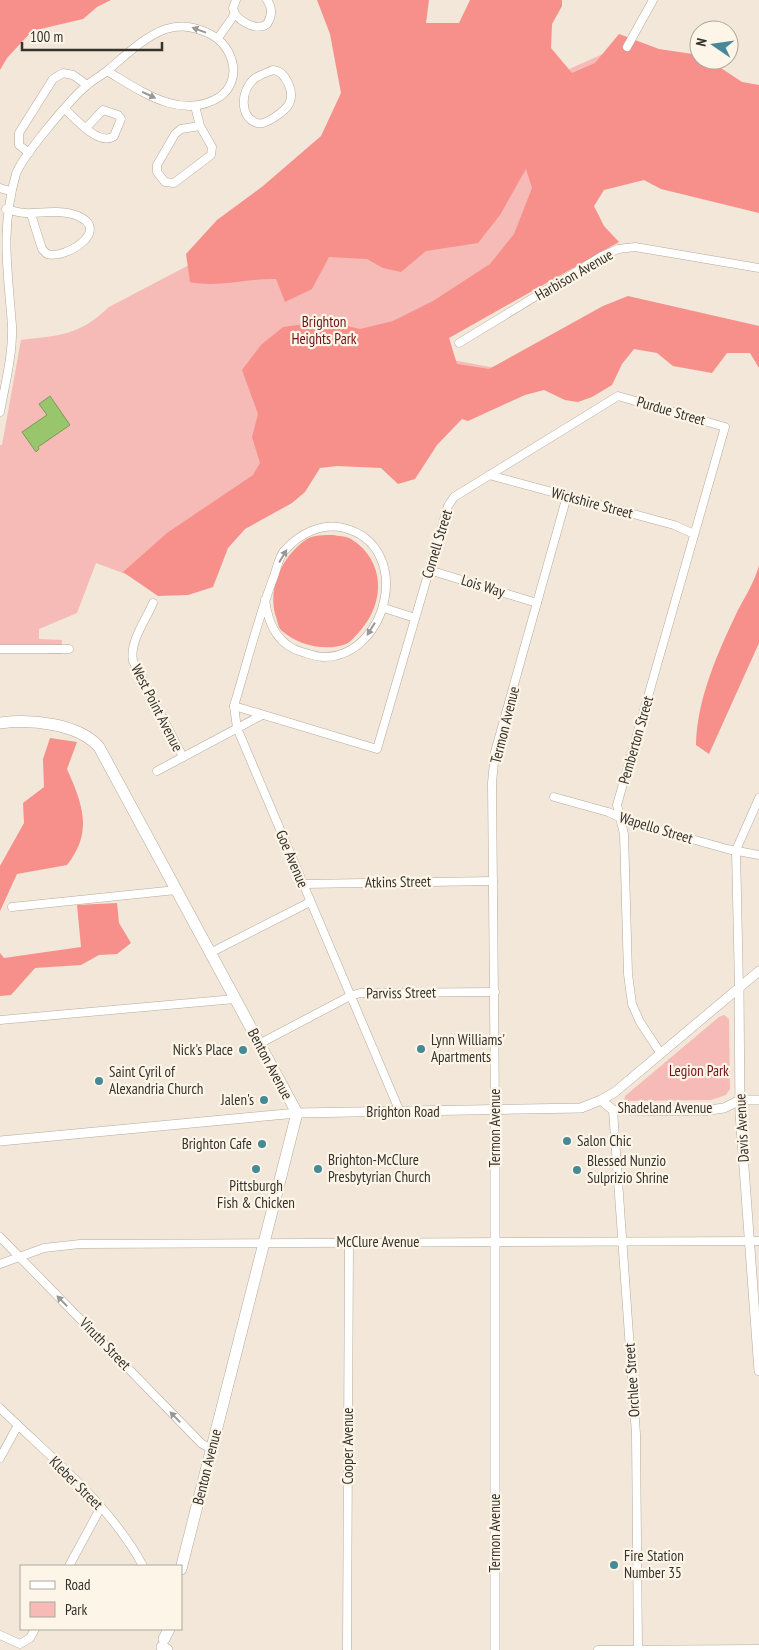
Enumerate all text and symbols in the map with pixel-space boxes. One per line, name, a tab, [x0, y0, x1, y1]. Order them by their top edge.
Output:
scale bar	[22, 20, 162, 52]
north arrow	[689, 20, 739, 70]
one-way arrow	[191, 26, 206, 34]
text: 100 m	[30, 27, 63, 46]
text: N	[692, 36, 711, 48]
one-way arrow	[142, 92, 156, 100]
street label: Harbison Avenue	[531, 245, 616, 304]
park label: Brighton Heights Park	[291, 312, 357, 348]
street label: Purdue Street	[635, 392, 708, 429]
street label: Wickshire Street	[549, 482, 635, 523]
street label: Cornell Street	[417, 507, 456, 581]
one-way arrow	[279, 548, 287, 563]
street label: Lois Way	[459, 570, 508, 601]
one-way arrow	[367, 623, 376, 636]
street label: West Point Avenue	[127, 661, 188, 755]
street label: Termon Avenue	[486, 684, 523, 766]
street label: Pemberton Street	[614, 694, 657, 786]
street label: Wapello Street	[617, 807, 695, 848]
street label: Goe Avenue	[272, 827, 313, 890]
street label: Atkins Street	[365, 871, 431, 892]
street label: Parviss Street	[366, 982, 436, 1003]
street label: Benton Avenue	[244, 1025, 297, 1103]
place label: Lynn Williams' Apartments	[431, 1030, 505, 1066]
place label: Nick's Place	[173, 1040, 233, 1059]
marker: Lynn Williams' Apartments	[415, 1043, 427, 1055]
marker: Nick's Place	[237, 1044, 249, 1056]
park label: Legion Park	[669, 1061, 729, 1080]
place label: Saint Cyril of Alexandria Church	[109, 1062, 203, 1098]
marker: Saint Cyril of Alexandria Church	[93, 1075, 105, 1087]
street label: Termon Avenue	[485, 1088, 504, 1168]
place label: Jalen's	[220, 1090, 254, 1109]
street label: Davis Avenue	[730, 1093, 753, 1163]
marker: Jalen's	[258, 1094, 270, 1106]
street label: Shadeland Avenue	[618, 1098, 713, 1117]
street label: Brighton Road	[366, 1102, 440, 1121]
place label: Salon Chic	[577, 1131, 632, 1150]
place label: Brighton Cafe	[182, 1134, 252, 1153]
marker: Salon Chic	[561, 1135, 573, 1147]
marker: Brighton Cafe	[256, 1138, 268, 1150]
place label: Brighton-McClure Presbytyrian Church	[328, 1150, 431, 1186]
place label: Blessed Nunzio Sulprizio Shrine	[587, 1151, 669, 1187]
marker: Pittsburgh Fish & Chicken	[250, 1163, 262, 1175]
marker: Brighton-McClure Presbytyrian Church	[312, 1163, 324, 1175]
marker: Blessed Nunzio Sulprizio Shrine	[571, 1164, 583, 1176]
place label: Pittsburgh Fish & Chicken	[217, 1176, 295, 1212]
street label: McClure Avenue	[337, 1232, 419, 1251]
one-way arrow	[56, 1295, 68, 1307]
street label: Viruth Street	[75, 1313, 135, 1374]
street label: Orchlee Street	[619, 1342, 644, 1418]
street label: Cooper Avenue	[338, 1408, 357, 1484]
one-way arrow	[170, 1411, 182, 1423]
street label: Benton Avenue	[188, 1427, 225, 1507]
street label: Kleber Street	[46, 1452, 107, 1513]
street label: Termon Avenue	[485, 1493, 504, 1573]
place label: Fire Station Number 35	[624, 1546, 684, 1582]
marker: Fire Station Number 35	[608, 1559, 620, 1571]
legend	[20, 1565, 182, 1630]
text: Road	[65, 1575, 91, 1594]
text: Park	[65, 1600, 87, 1619]

